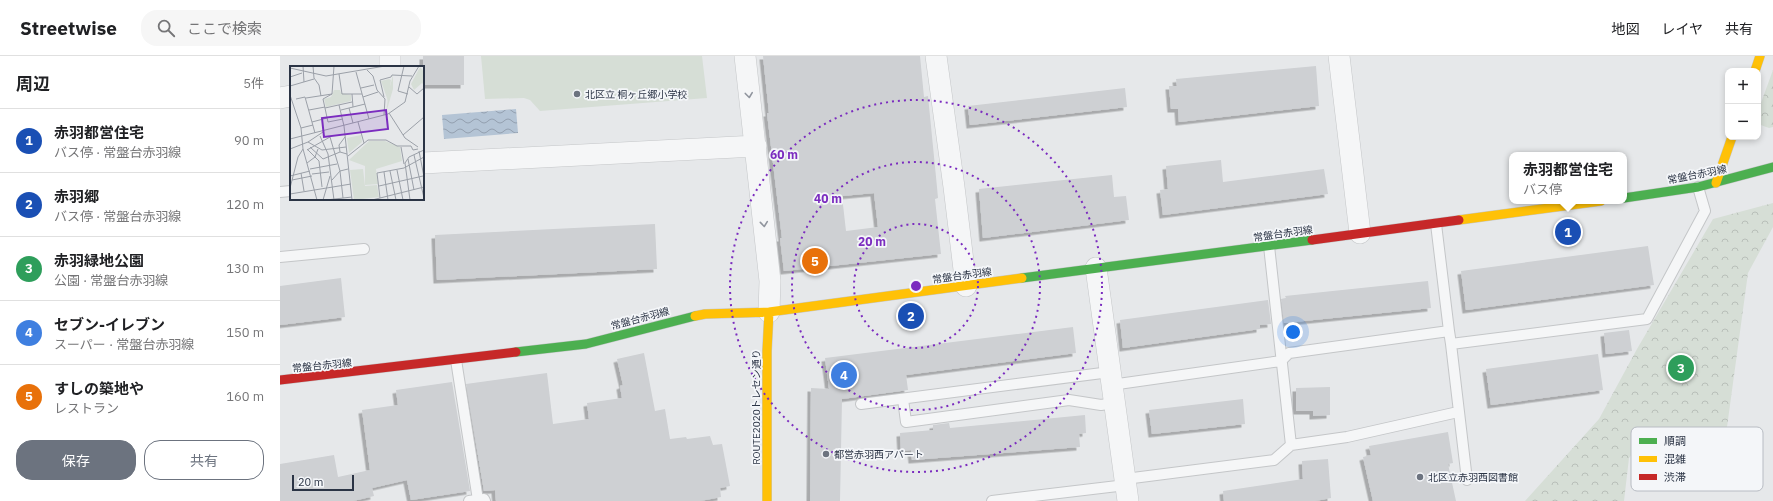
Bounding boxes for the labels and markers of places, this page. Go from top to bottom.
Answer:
place label: 北区立 桐ヶ丘郷小学校 [585,88,687,101]
marker: 北区立 桐ヶ丘郷小学校 [572,89,582,99]
pin: 1 [1555,217,1581,247]
pin: 5 [802,246,828,276]
centre of rings [909,279,923,293]
pin: 2 [898,301,924,331]
pin: 3 [1668,353,1694,383]
pin: 4 [831,360,857,390]
place label: 都営赤羽西アパート [834,448,924,461]
marker: 都営赤羽西アパート [821,449,831,459]
place label: 北区立赤羽西図書館 [1428,471,1518,484]
marker: 北区立赤羽西図書館 [1415,472,1425,482]

